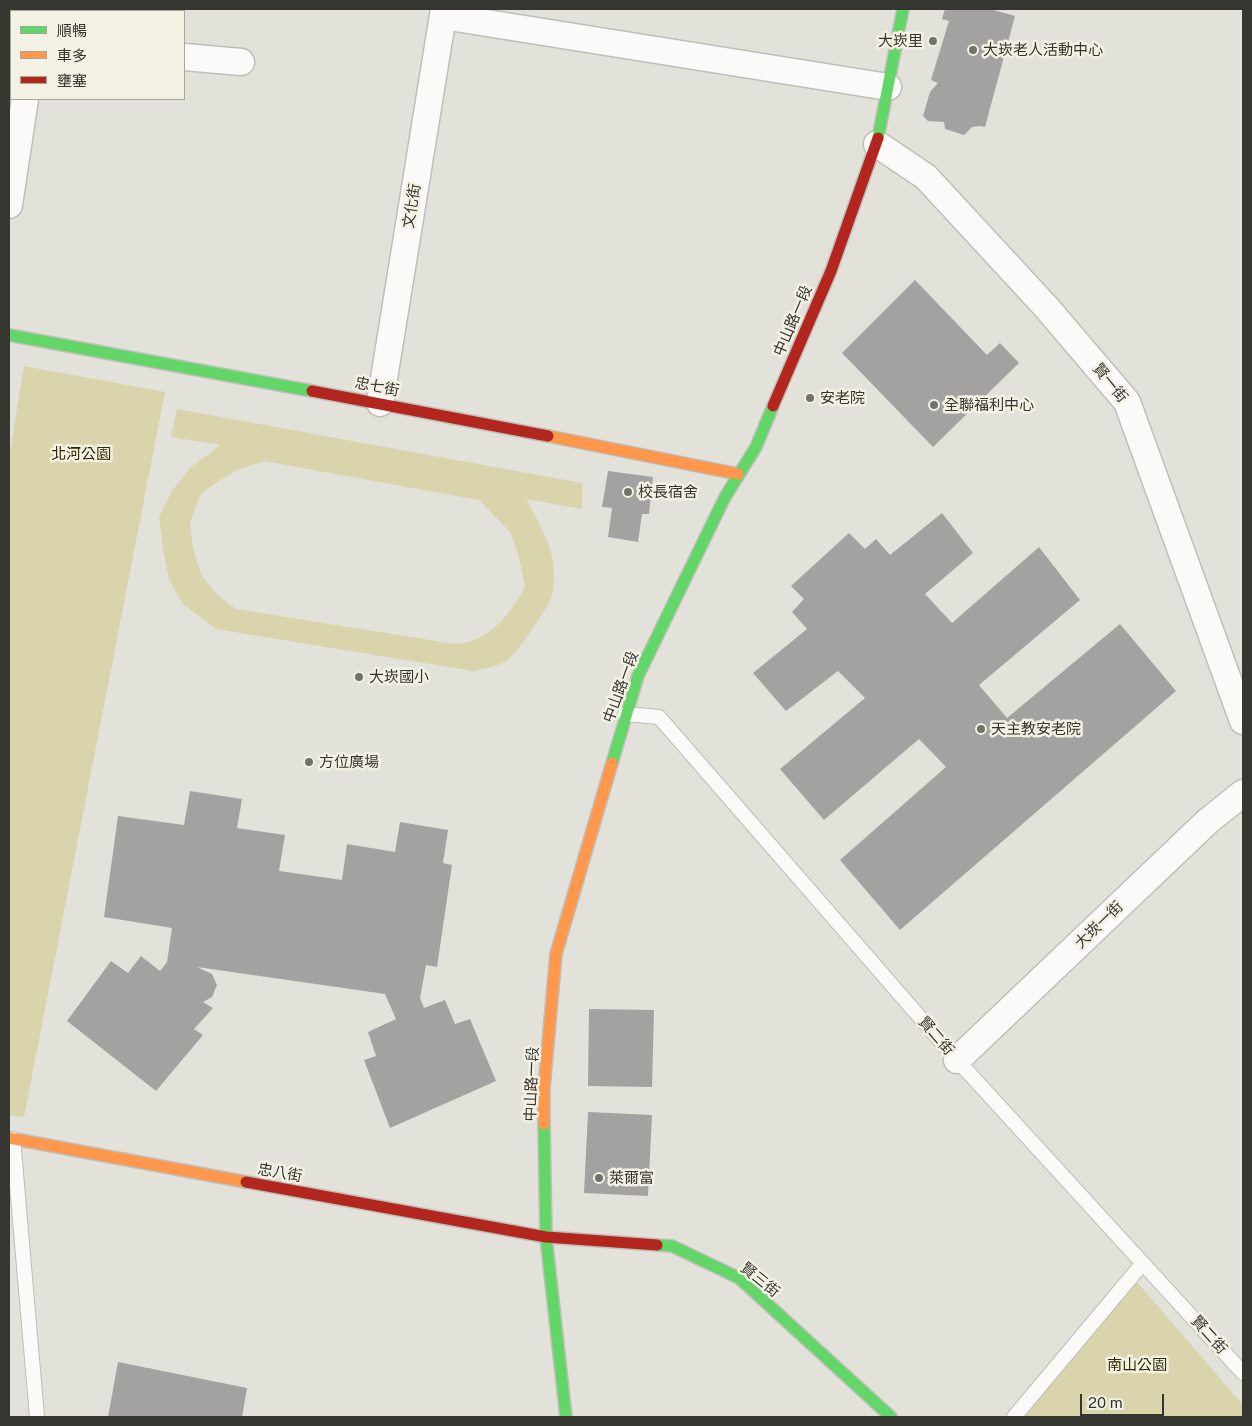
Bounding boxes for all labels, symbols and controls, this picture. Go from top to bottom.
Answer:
legend [10,10,185,100]
text: 順暢 [57,22,87,39]
place label: 大崁里 [878,32,923,50]
marker: 大崁里 [927,35,939,47]
place label: 大崁老人活動中心 [983,41,1103,59]
marker: 大崁老人活動中心 [967,44,979,56]
text: 車多 [57,47,87,64]
text: 壅塞 [57,72,87,89]
street label: 文化街 [400,182,424,230]
street label: 中山路一段 [770,283,816,359]
street label: 賢一街 [1089,360,1131,406]
street label: 忠七街 [353,374,401,400]
place label: 安老院 [820,389,865,407]
marker: 安老院 [804,392,816,404]
place label: 全聯福利中心 [944,396,1034,414]
marker: 全聯福利中心 [928,399,940,411]
park label: 北河公園 [51,445,111,463]
place label: 校長宿舍 [638,483,698,501]
marker: 校長宿舍 [622,486,634,498]
street label: 中山路一段 [600,649,642,725]
place label: 大崁國小 [369,668,429,686]
marker: 大崁國小 [353,671,365,683]
place label: 天主教安老院 [991,720,1081,738]
marker: 天主教安老院 [975,723,987,735]
place label: 方位廣場 [319,753,379,771]
marker: 方位廣場 [303,756,315,768]
street label: 大崁一街 [1071,898,1127,952]
street label: 賢二街 [914,1013,958,1059]
street label: 中山路一段 [522,1046,542,1122]
street label: 忠八街 [256,1160,304,1186]
place label: 萊爾富 [609,1169,654,1187]
marker: 萊爾富 [593,1172,605,1184]
street label: 賢三街 [737,1259,783,1301]
street label: 賢二街 [1187,1312,1231,1358]
park label: 南山公園 [1107,1356,1167,1374]
scale bar [1082,1384,1166,1416]
text: 20 m [1088,1394,1123,1411]

